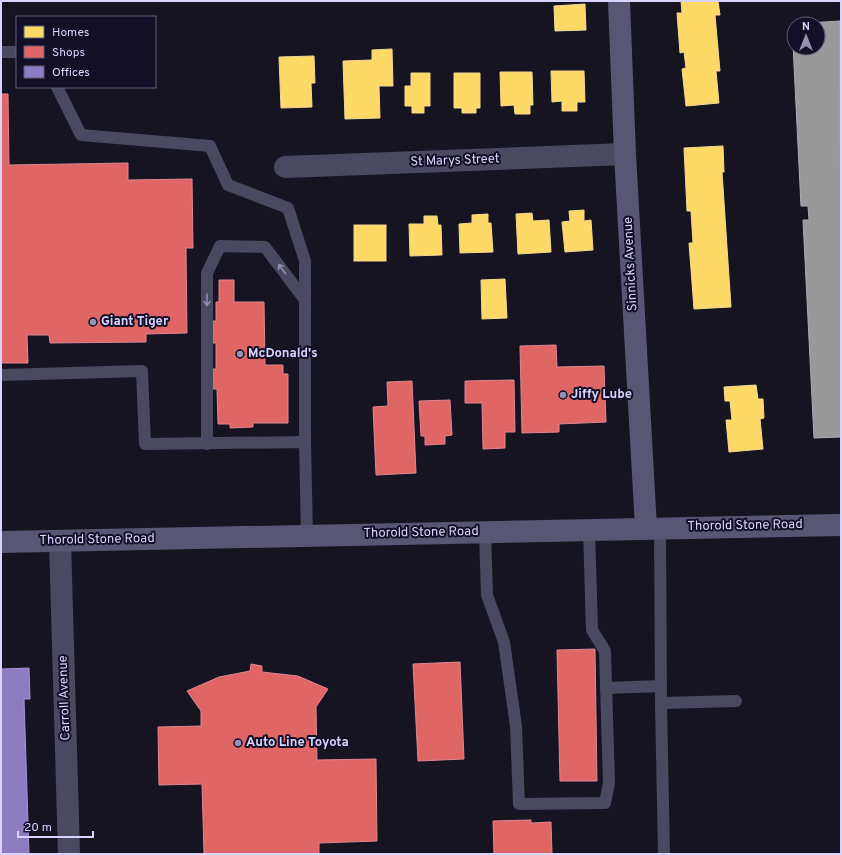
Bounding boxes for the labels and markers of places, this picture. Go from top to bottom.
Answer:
place label: Giant Tiger [101,314,169,330]
marker: Giant Tiger [88,317,98,327]
place label: McDonald's [248,346,318,362]
marker: McDonald's [235,349,245,359]
place label: Jiffy Lube [571,387,632,403]
marker: Jiffy Lube [558,390,568,400]
place label: Auto Line Toyota [246,735,349,751]
marker: Auto Line Toyota [233,738,243,748]

